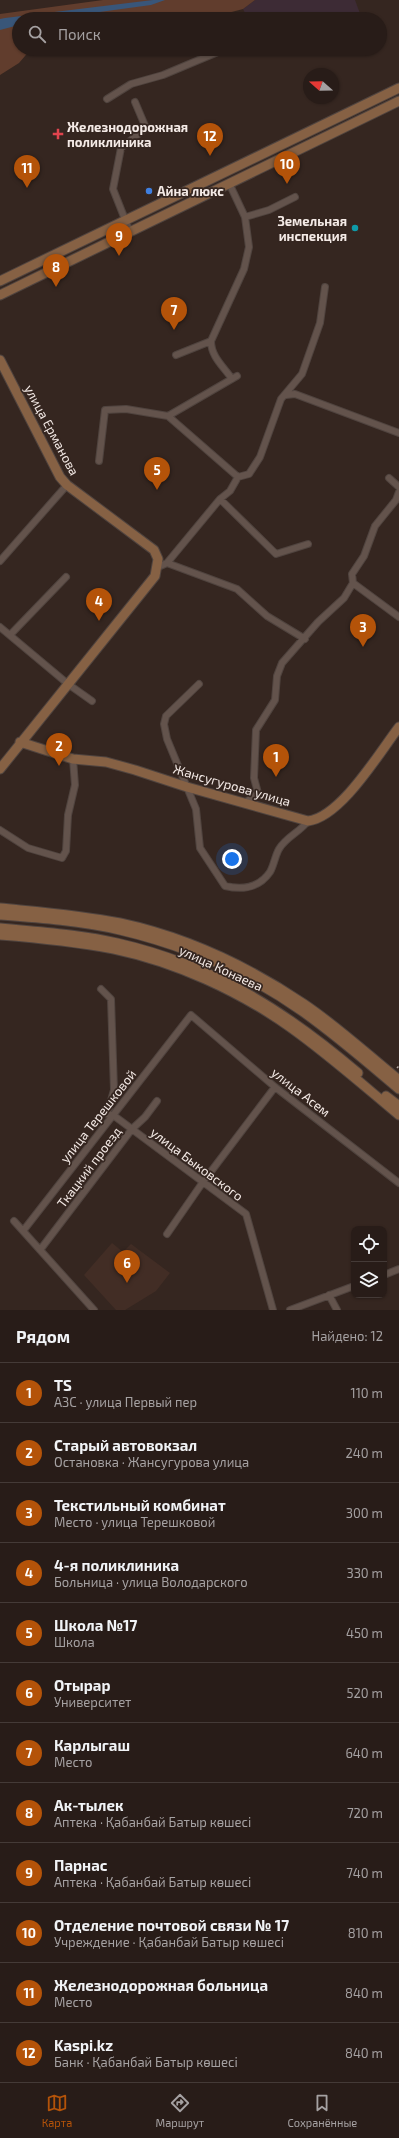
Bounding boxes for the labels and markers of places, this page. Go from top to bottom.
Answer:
place label: Железнодорожная поликлиника [67,119,188,150]
pin: 12 [197,123,223,156]
marker: Железнодорожная поликлиника [52,128,64,140]
pin: 10 [274,151,300,184]
pin: 11 [14,155,40,188]
place label: Айна люкс [157,183,224,199]
marker: Айна люкс [144,186,154,196]
place label: Земельная инспекция [277,213,347,244]
pin: 9 [106,223,132,256]
marker: Земельная инспекция [350,223,360,233]
pin: 8 [43,254,69,287]
pin: 7 [161,297,187,330]
pin: 5 [144,457,170,490]
pin: 4 [86,588,112,621]
pin: 3 [350,614,376,647]
pin: 2 [46,733,72,766]
pin: 1 [263,744,289,777]
pin: 6 [114,1250,140,1283]

